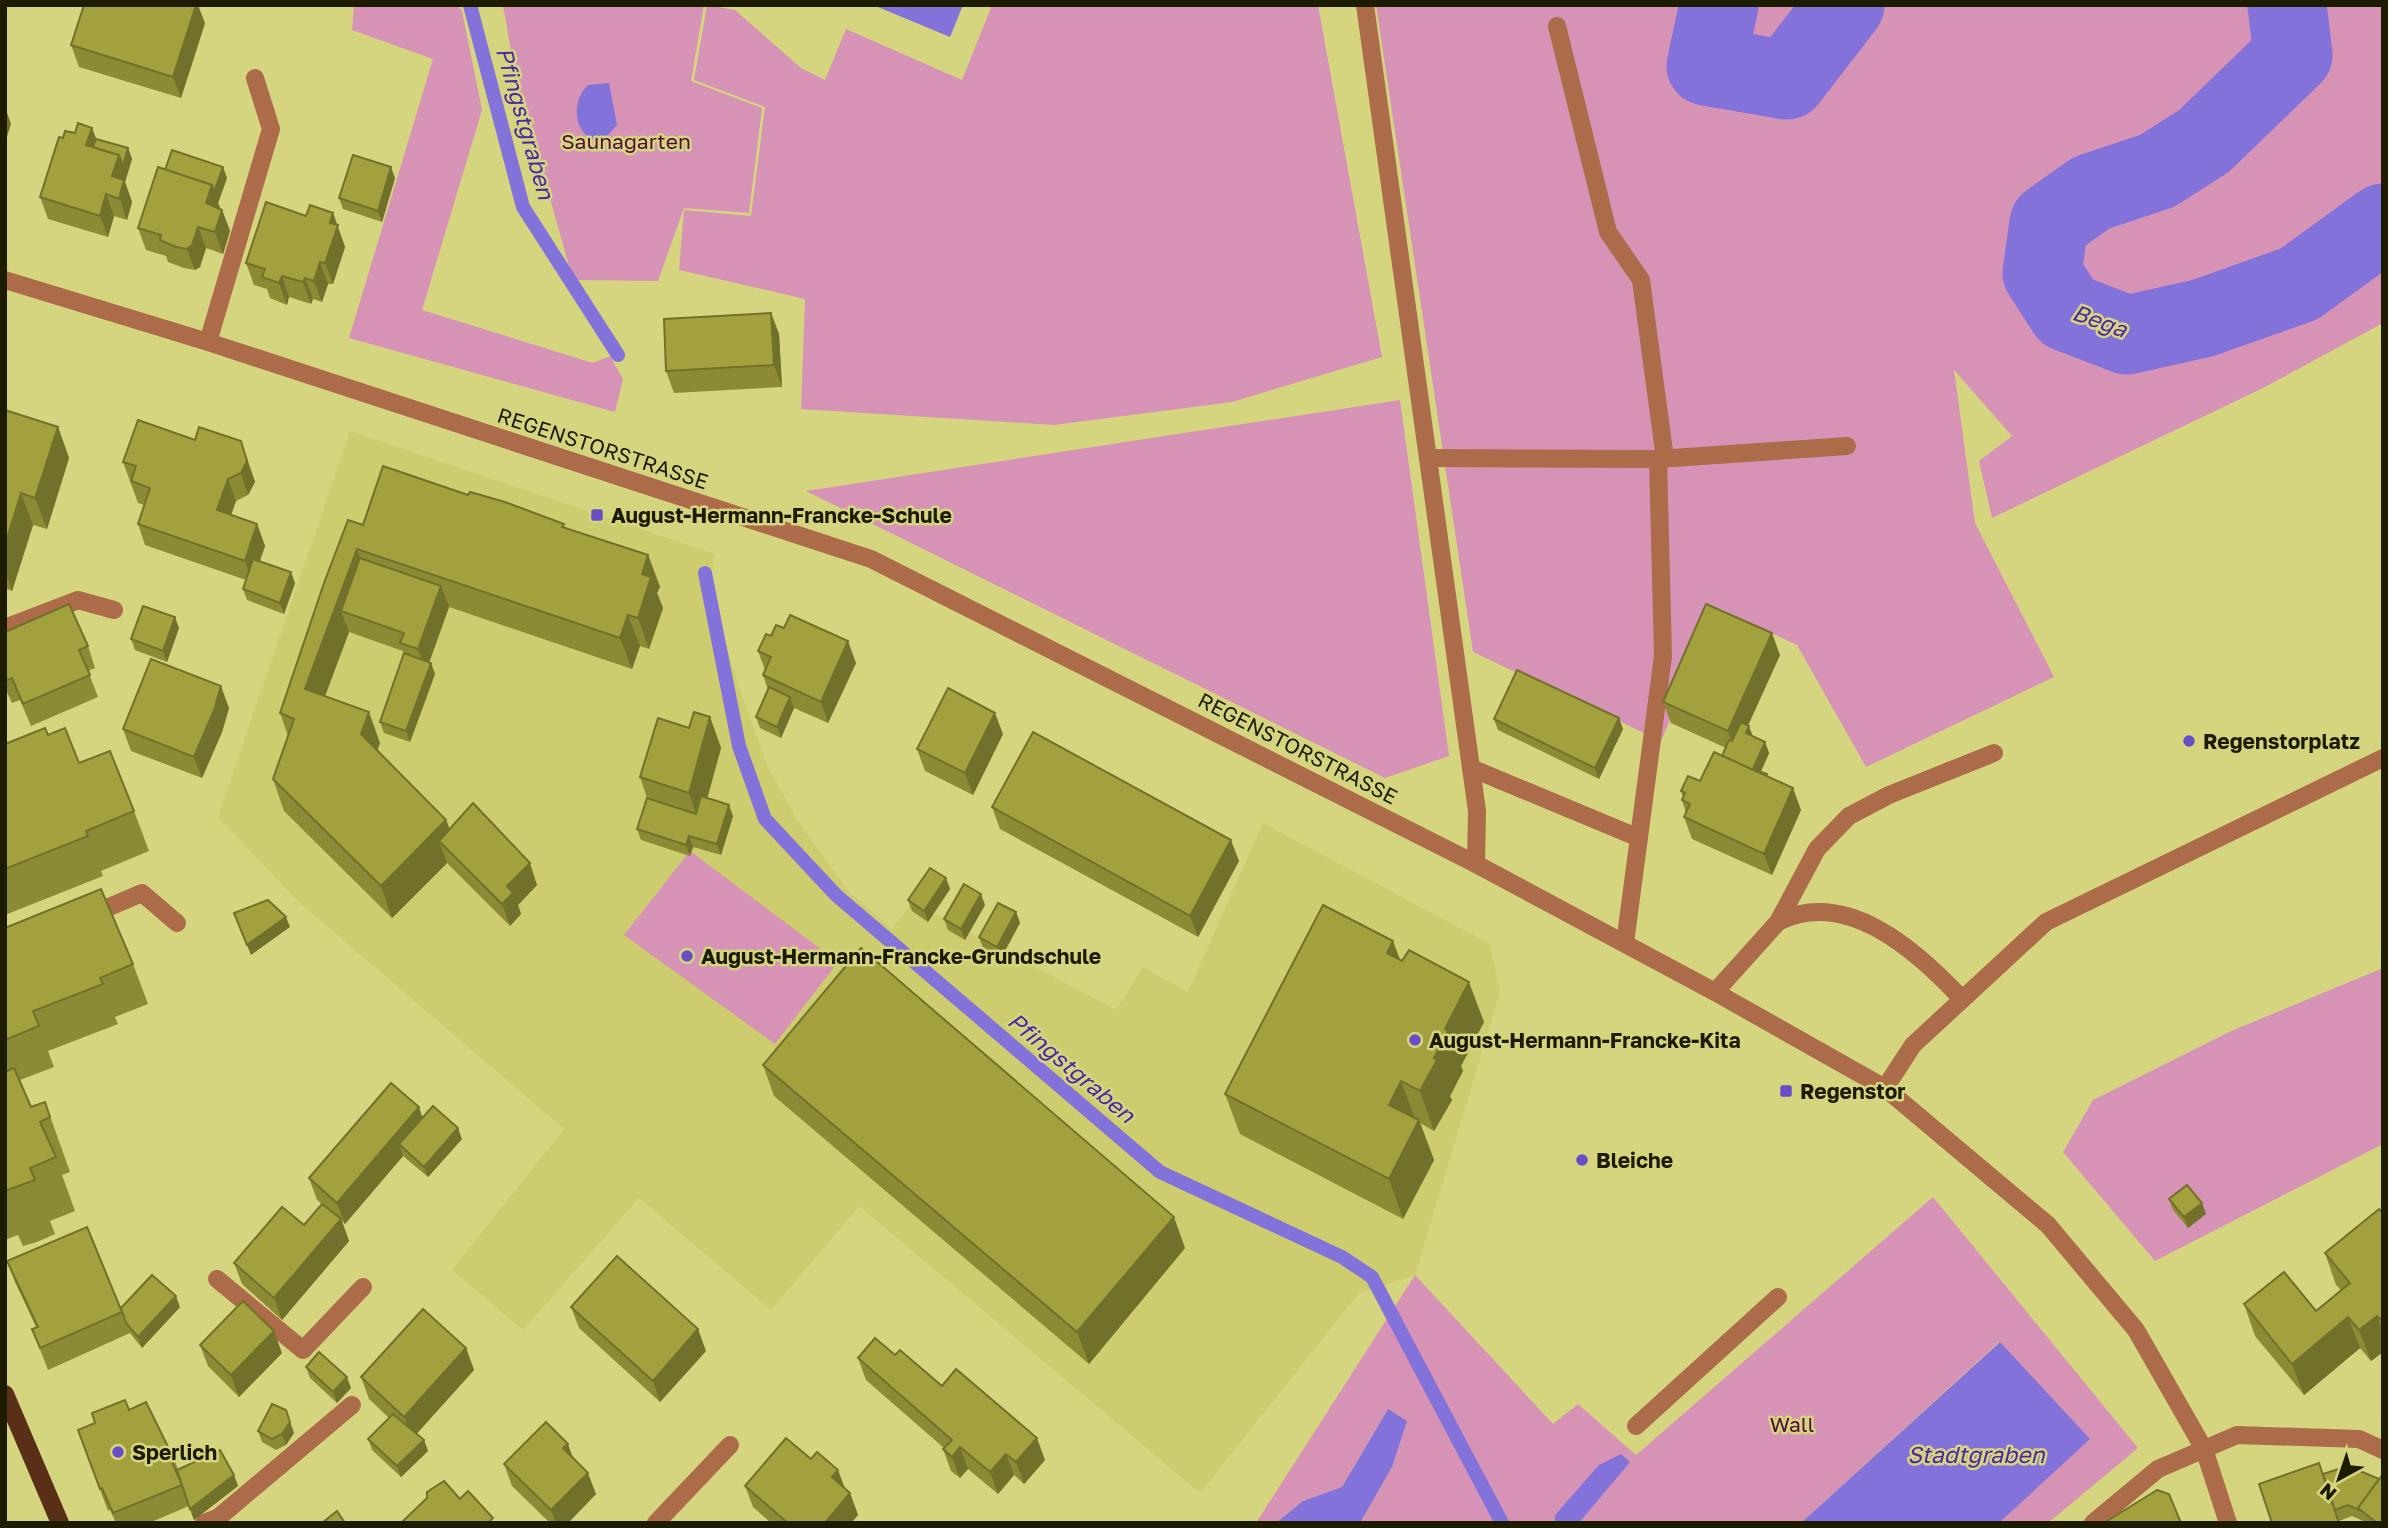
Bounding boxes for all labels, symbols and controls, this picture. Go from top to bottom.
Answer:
water label: Pfingstgraben [491,44,561,203]
park label: Saunagarten [561,128,691,154]
water label: Bega [2069,297,2132,343]
street label: REGENSTORSTRASSE [494,402,712,494]
place label: August-Hermann-Francke-Schule [611,502,952,528]
marker: August-Hermann-Francke-Schule [589,507,605,523]
street label: REGENSTORSTRASSE [1194,686,1402,810]
place label: Regenstorplatz [2203,728,2360,754]
marker: Regenstorplatz [2181,733,2197,749]
place label: August-Hermann-Francke-Grundschule [701,943,1101,969]
marker: August-Hermann-Francke-Grundschule [679,948,695,964]
water label: Pfingstgraben [1003,1006,1142,1129]
place label: August-Hermann-Francke-Kita [1429,1027,1741,1053]
marker: August-Hermann-Francke-Kita [1407,1032,1423,1048]
place label: Regenstor [1800,1078,1906,1104]
marker: Regenstor [1778,1083,1794,1099]
place label: Bleiche [1596,1147,1673,1173]
marker: Bleiche [1574,1152,1590,1168]
park label: Wall [1770,1411,1814,1437]
place label: Sperlich [132,1439,217,1465]
water label: Stadtgraben [1907,1440,2046,1468]
marker: Sperlich [110,1444,126,1460]
north arrow [2304,1444,2374,1514]
text: N [2315,1479,2341,1506]

